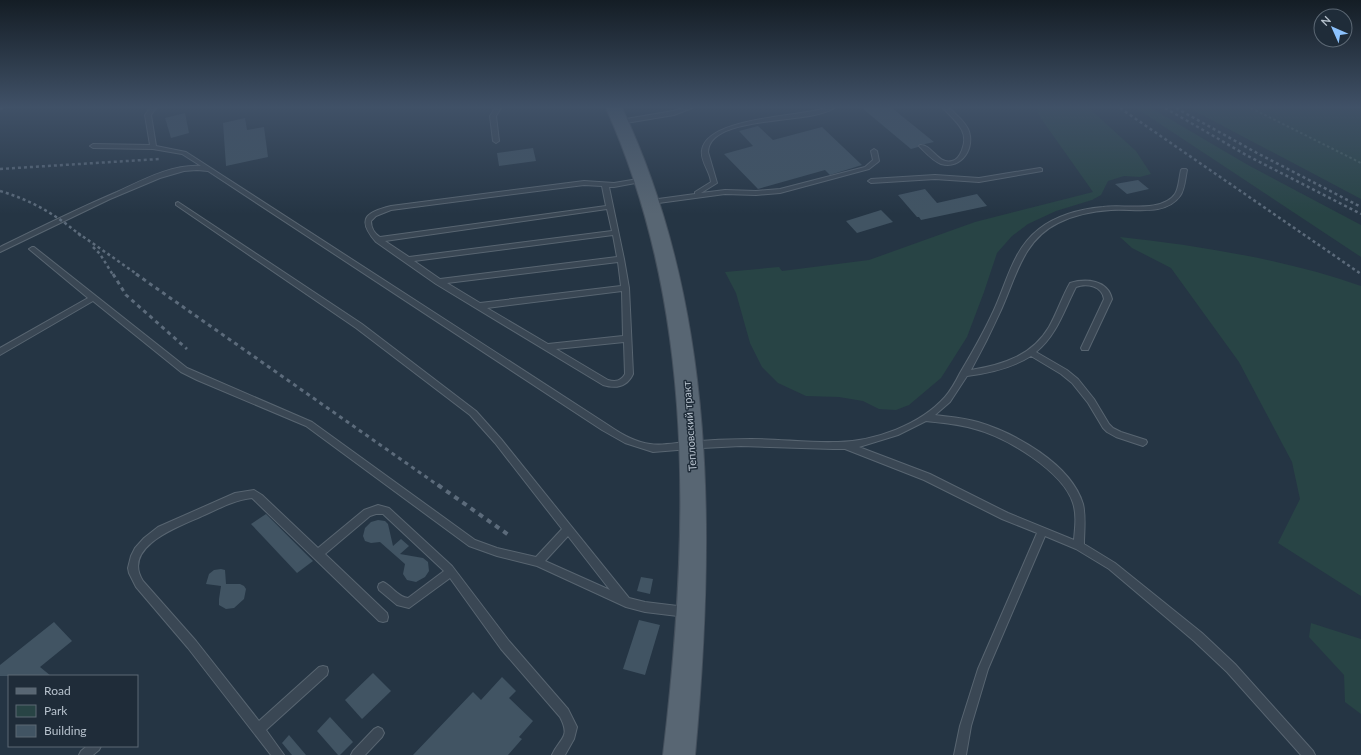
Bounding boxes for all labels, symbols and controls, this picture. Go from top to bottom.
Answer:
north arrow [1313,8,1353,48]
text: N [1318,13,1333,28]
street label: Тепловский тракт [679,380,699,471]
legend [8,675,138,747]
text: Road [44,683,71,698]
text: Park [44,703,68,718]
text: Building [44,723,87,738]

